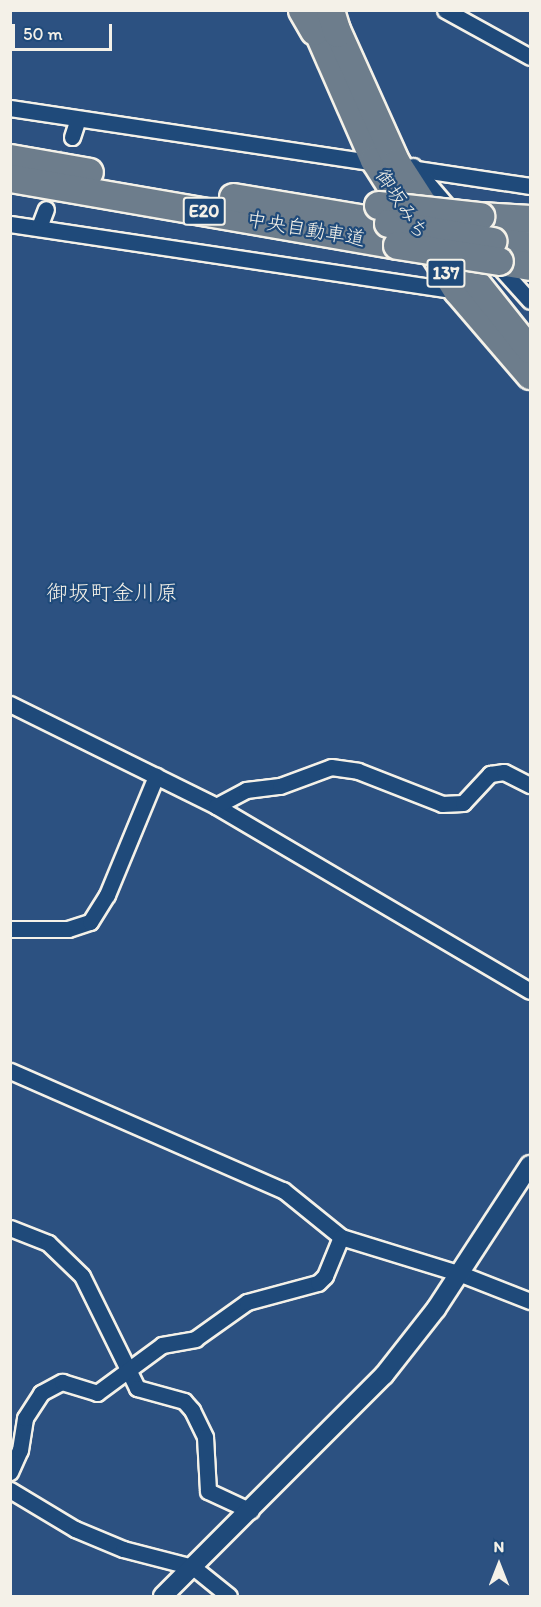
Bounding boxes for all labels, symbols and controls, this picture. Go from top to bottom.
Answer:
scale bar [15,12,116,50]
text: 50 m [23,23,63,45]
street label: 御坂みち [370,164,434,244]
road number: E20 [182,196,226,226]
street label: 中央自動車道 [245,207,367,251]
road number: 137 [425,258,467,288]
district label: 御坂町金川原 [46,580,178,606]
north arrow [469,1535,529,1595]
text: N [494,1537,504,1556]

